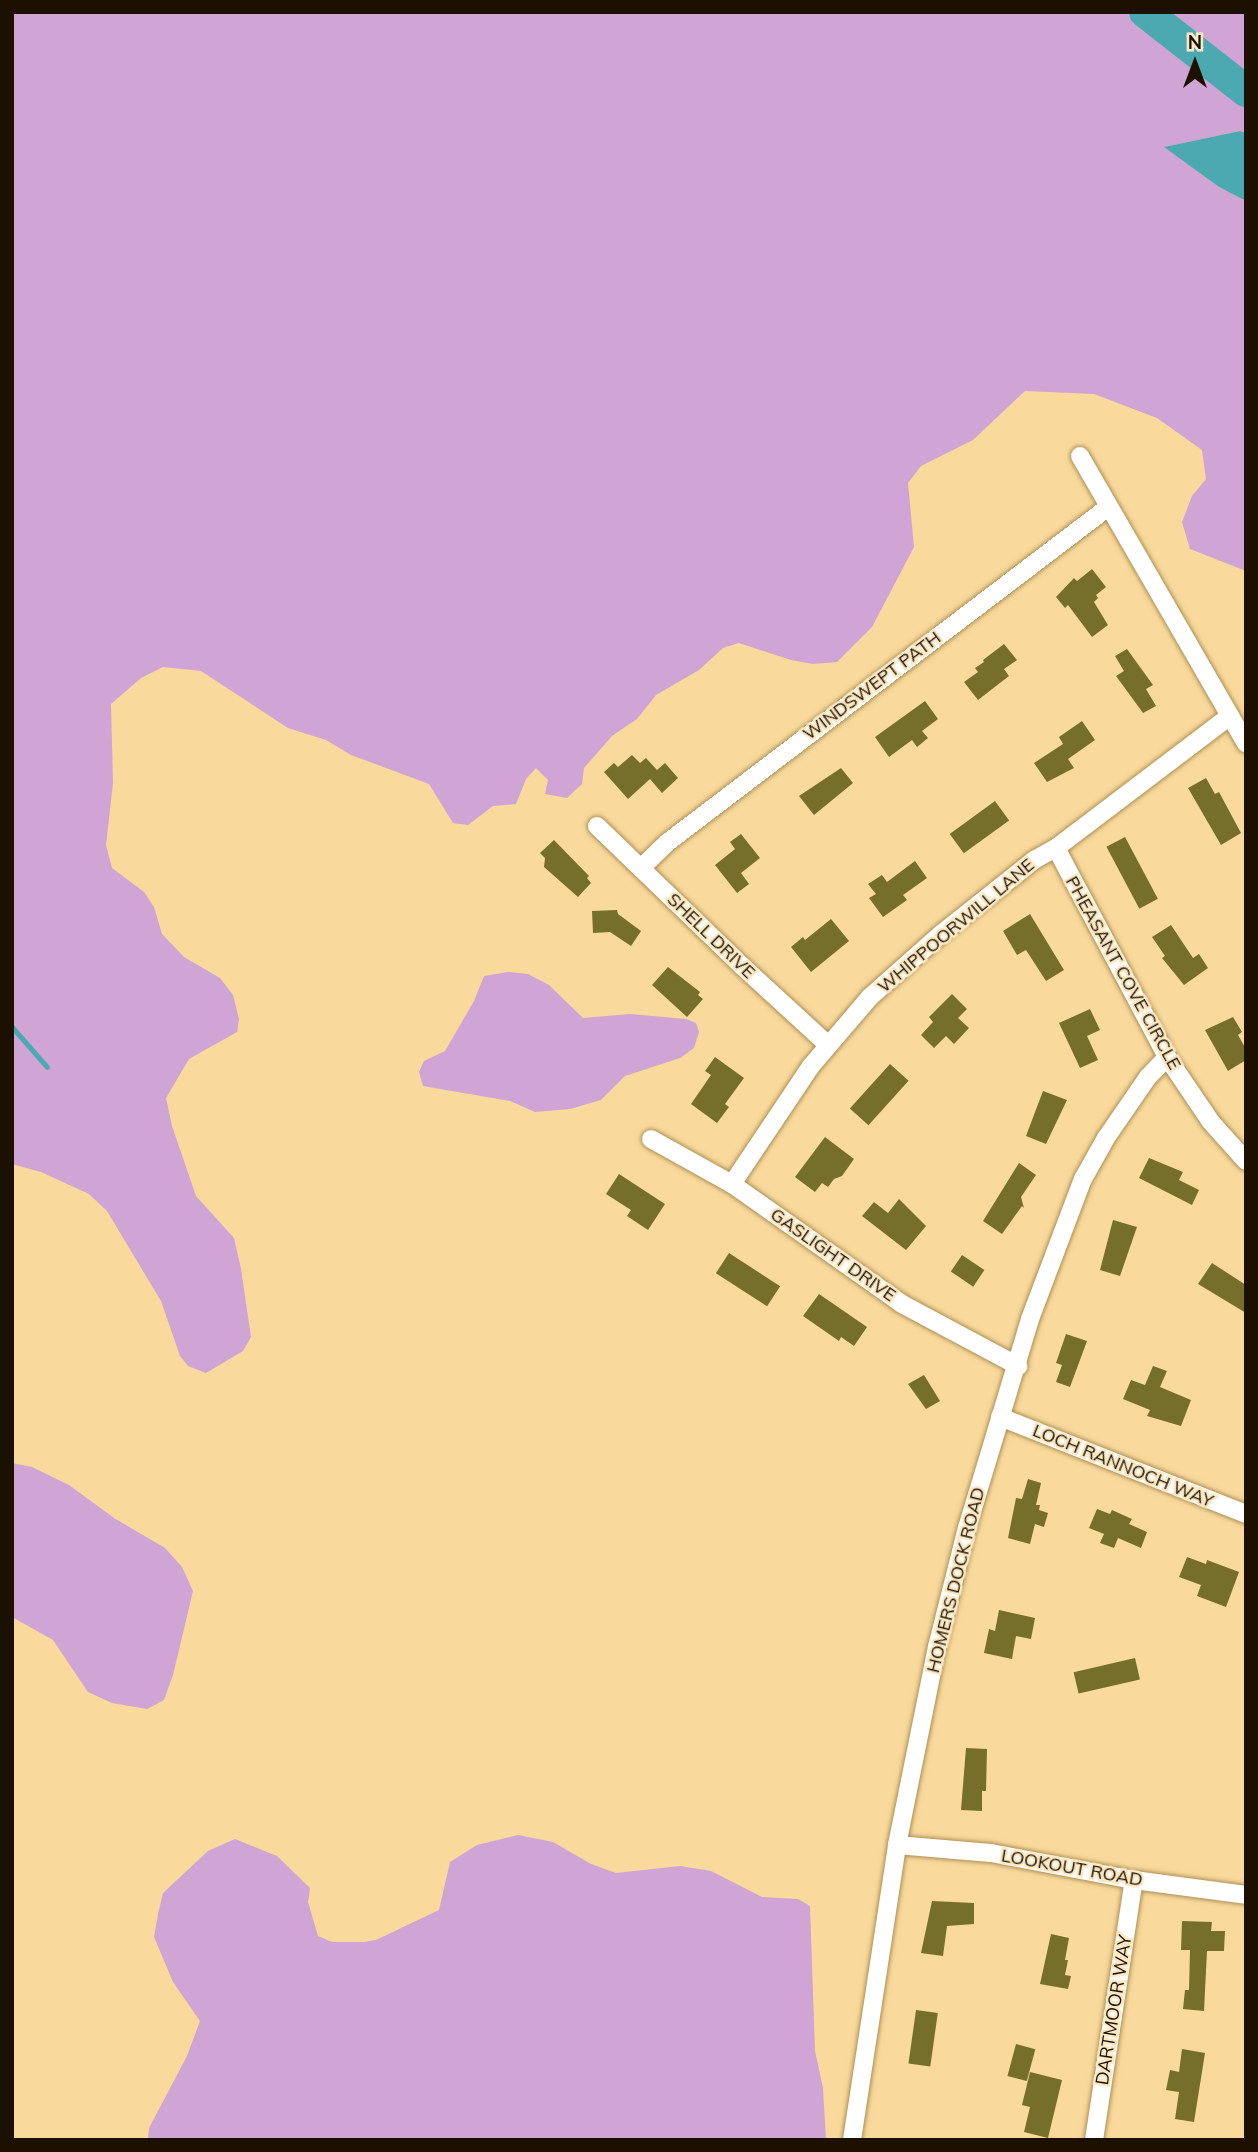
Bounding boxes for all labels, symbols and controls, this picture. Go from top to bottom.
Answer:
north arrow [1160,28,1230,98]
text: N [1188,30,1202,54]
street label: WINDSWEPT PATH [799,627,945,745]
street label: WHIPPOORWILL LANE [873,854,1039,998]
street label: PHEASANT COVE CIRCLE [1061,873,1185,1073]
street label: SHELL DRIVE [663,889,759,983]
street label: GASLIGHT DRIVE [766,1204,900,1306]
street label: LOCH RANNOCH WAY [1030,1420,1216,1512]
street label: HOMERS DOCK ROAD [922,1485,990,1675]
street label: LOOKOUT ROAD [1000,1845,1144,1891]
street label: DARTMOOR WAY [1091,1933,1137,2087]

